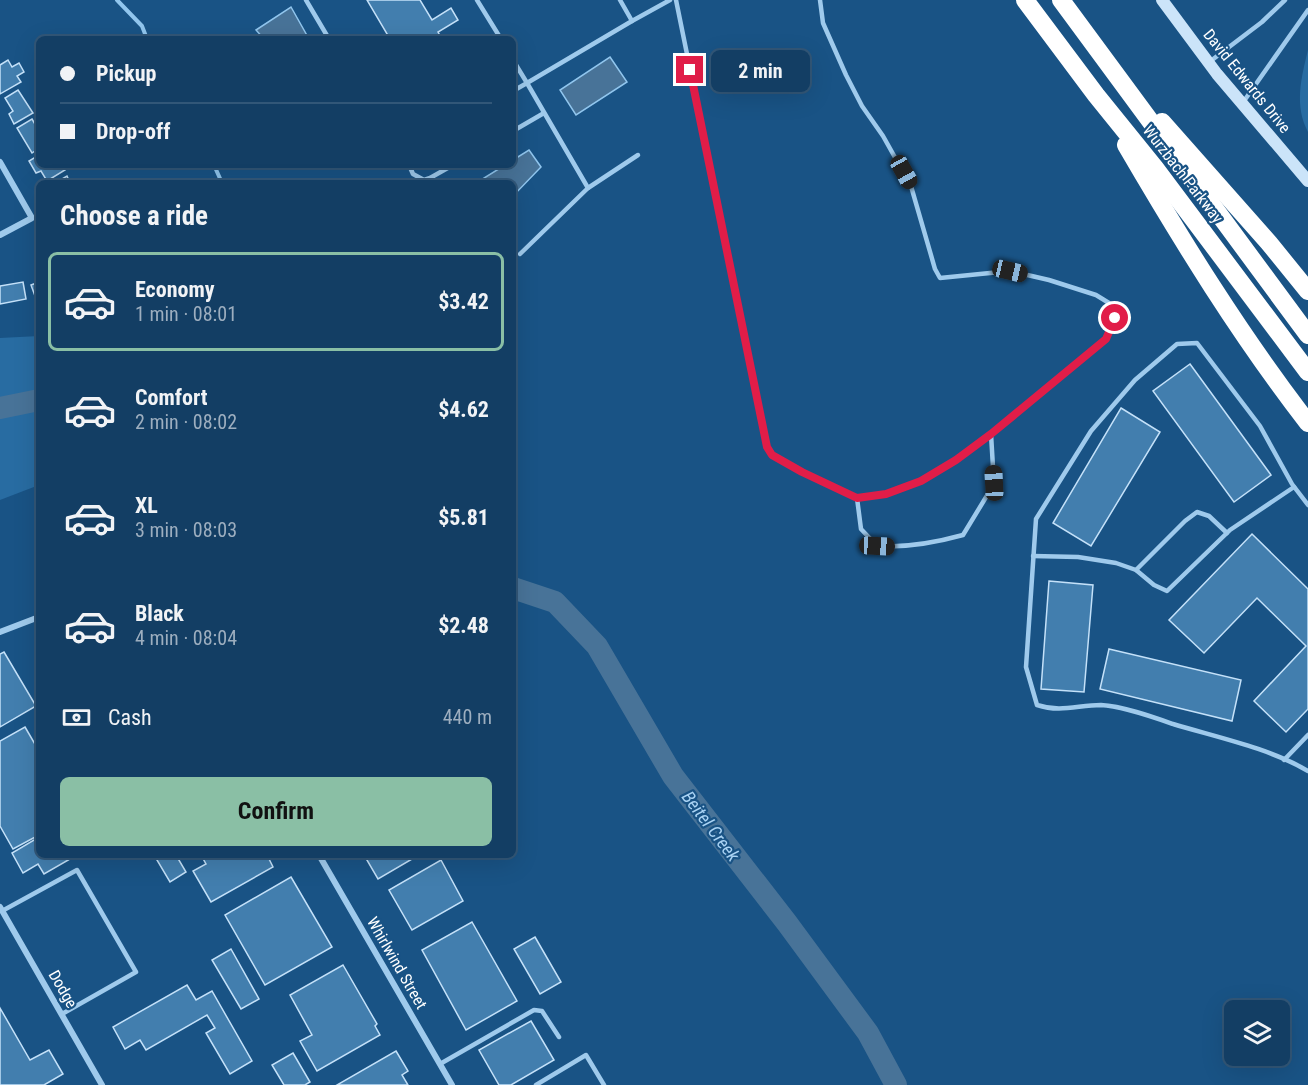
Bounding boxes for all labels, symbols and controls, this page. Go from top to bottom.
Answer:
street label: David Edwards Drive [1199,25,1295,137]
callout: 2 min [711,49,810,91]
route end [676,56,703,83]
text: 2 min [738,59,783,83]
text: Pickup [96,61,156,86]
text: Drop-off [96,119,170,144]
street label: Wurzbach Parkway [1139,121,1227,227]
car [887,152,921,192]
text: Choose a ride [60,200,208,232]
car [990,258,1030,284]
icon: car [63,275,117,329]
text: Economy [135,277,215,302]
text: $3.42 [438,289,489,314]
text: 1 min · 08:01 [135,302,237,326]
route start [1101,304,1128,331]
icon: car [63,383,117,437]
text: Comfort [135,385,208,410]
text: $4.62 [438,397,489,422]
text: 2 min · 08:02 [135,410,237,434]
car [984,465,1004,501]
icon: car [63,491,117,545]
text: XL [135,493,158,518]
text: $5.81 [438,505,489,530]
text: 3 min · 08:03 [135,518,237,542]
car [859,536,895,556]
icon: car [63,599,117,653]
text: Black [135,601,184,626]
text: $2.48 [438,613,489,638]
text: 4 min · 08:04 [135,626,237,650]
icon: cash [60,701,93,734]
text: Cash [108,705,152,730]
text: 440 m [443,705,492,729]
button: Confirm [60,777,492,846]
water label: Beitel Creek [678,787,745,866]
street label: Whirlwind Street [363,914,431,1013]
street label: Dodge [45,967,81,1011]
map controls [1224,1000,1290,1066]
button: layers [1224,1000,1290,1066]

